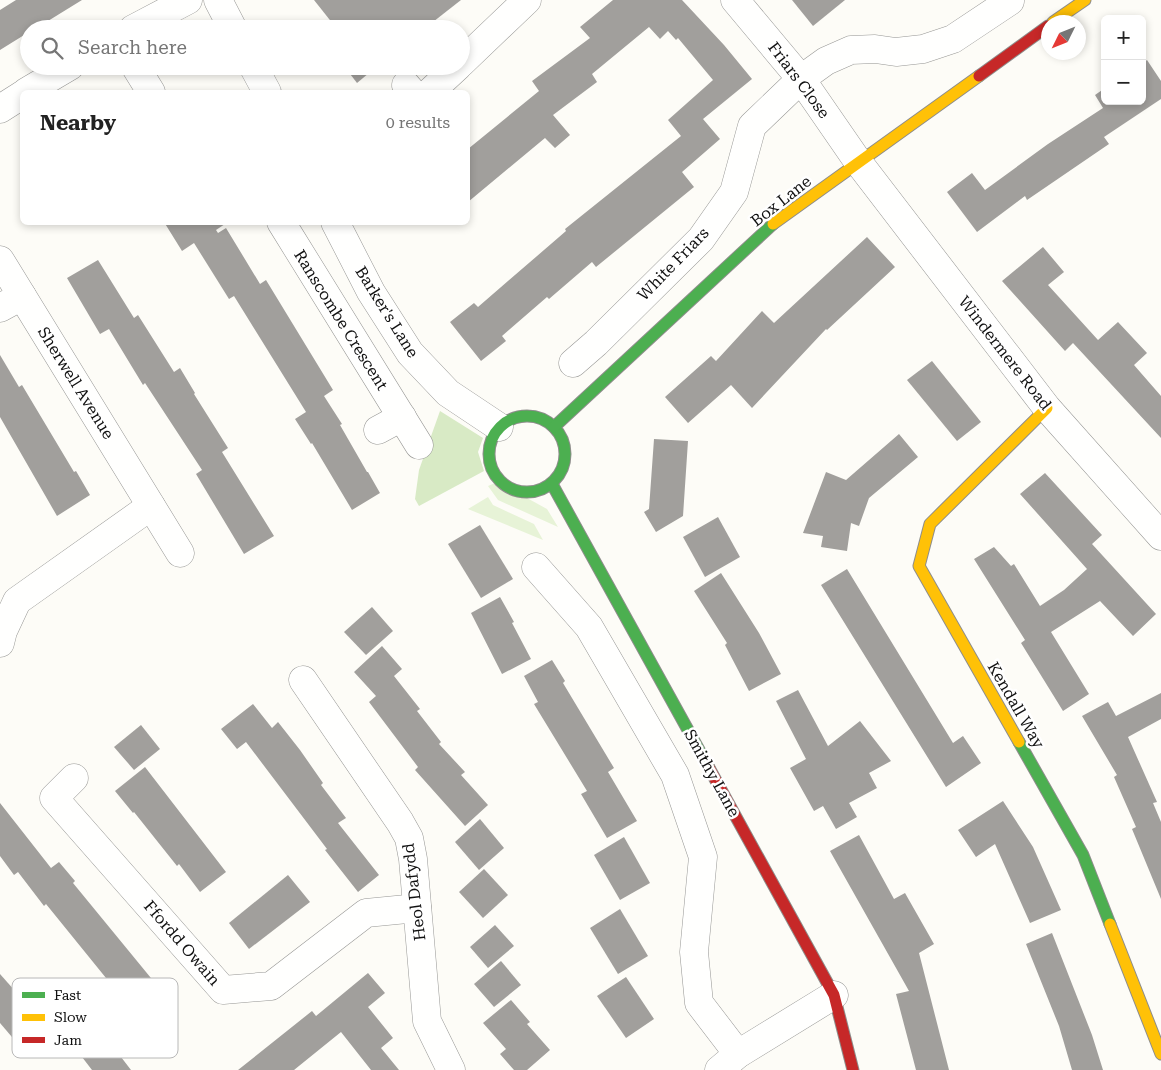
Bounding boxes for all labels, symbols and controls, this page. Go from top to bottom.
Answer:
north arrow [1041,15,1086,60]
map controls [1101,15,1146,105]
button: + [1101,15,1146,60]
search box [20,20,470,75]
icon: search [38,34,66,62]
text: Search here [78,36,187,59]
street label: Friars Close [764,38,834,122]
button: − [1101,60,1146,105]
text: Nearby [40,111,116,135]
text: 0 results [386,113,450,132]
street label: Box Lane [747,171,815,230]
street label: White Friars [633,223,713,305]
street label: Ranscombe Crescent [290,246,392,394]
street label: Barker's Lane [351,263,423,361]
street label: Windermere Road [955,292,1055,414]
street label: Sherwell Avenue [34,323,118,443]
street label: Kendall Way [984,658,1049,752]
street label: Smithy Lane [680,726,744,820]
street label: Heol Dafydd [399,842,429,942]
street label: Ffordd Owain [140,897,224,989]
legend [12,978,178,1058]
text: Fast [54,987,81,1003]
text: Slow [54,1009,87,1025]
text: Jam [54,1032,82,1048]

